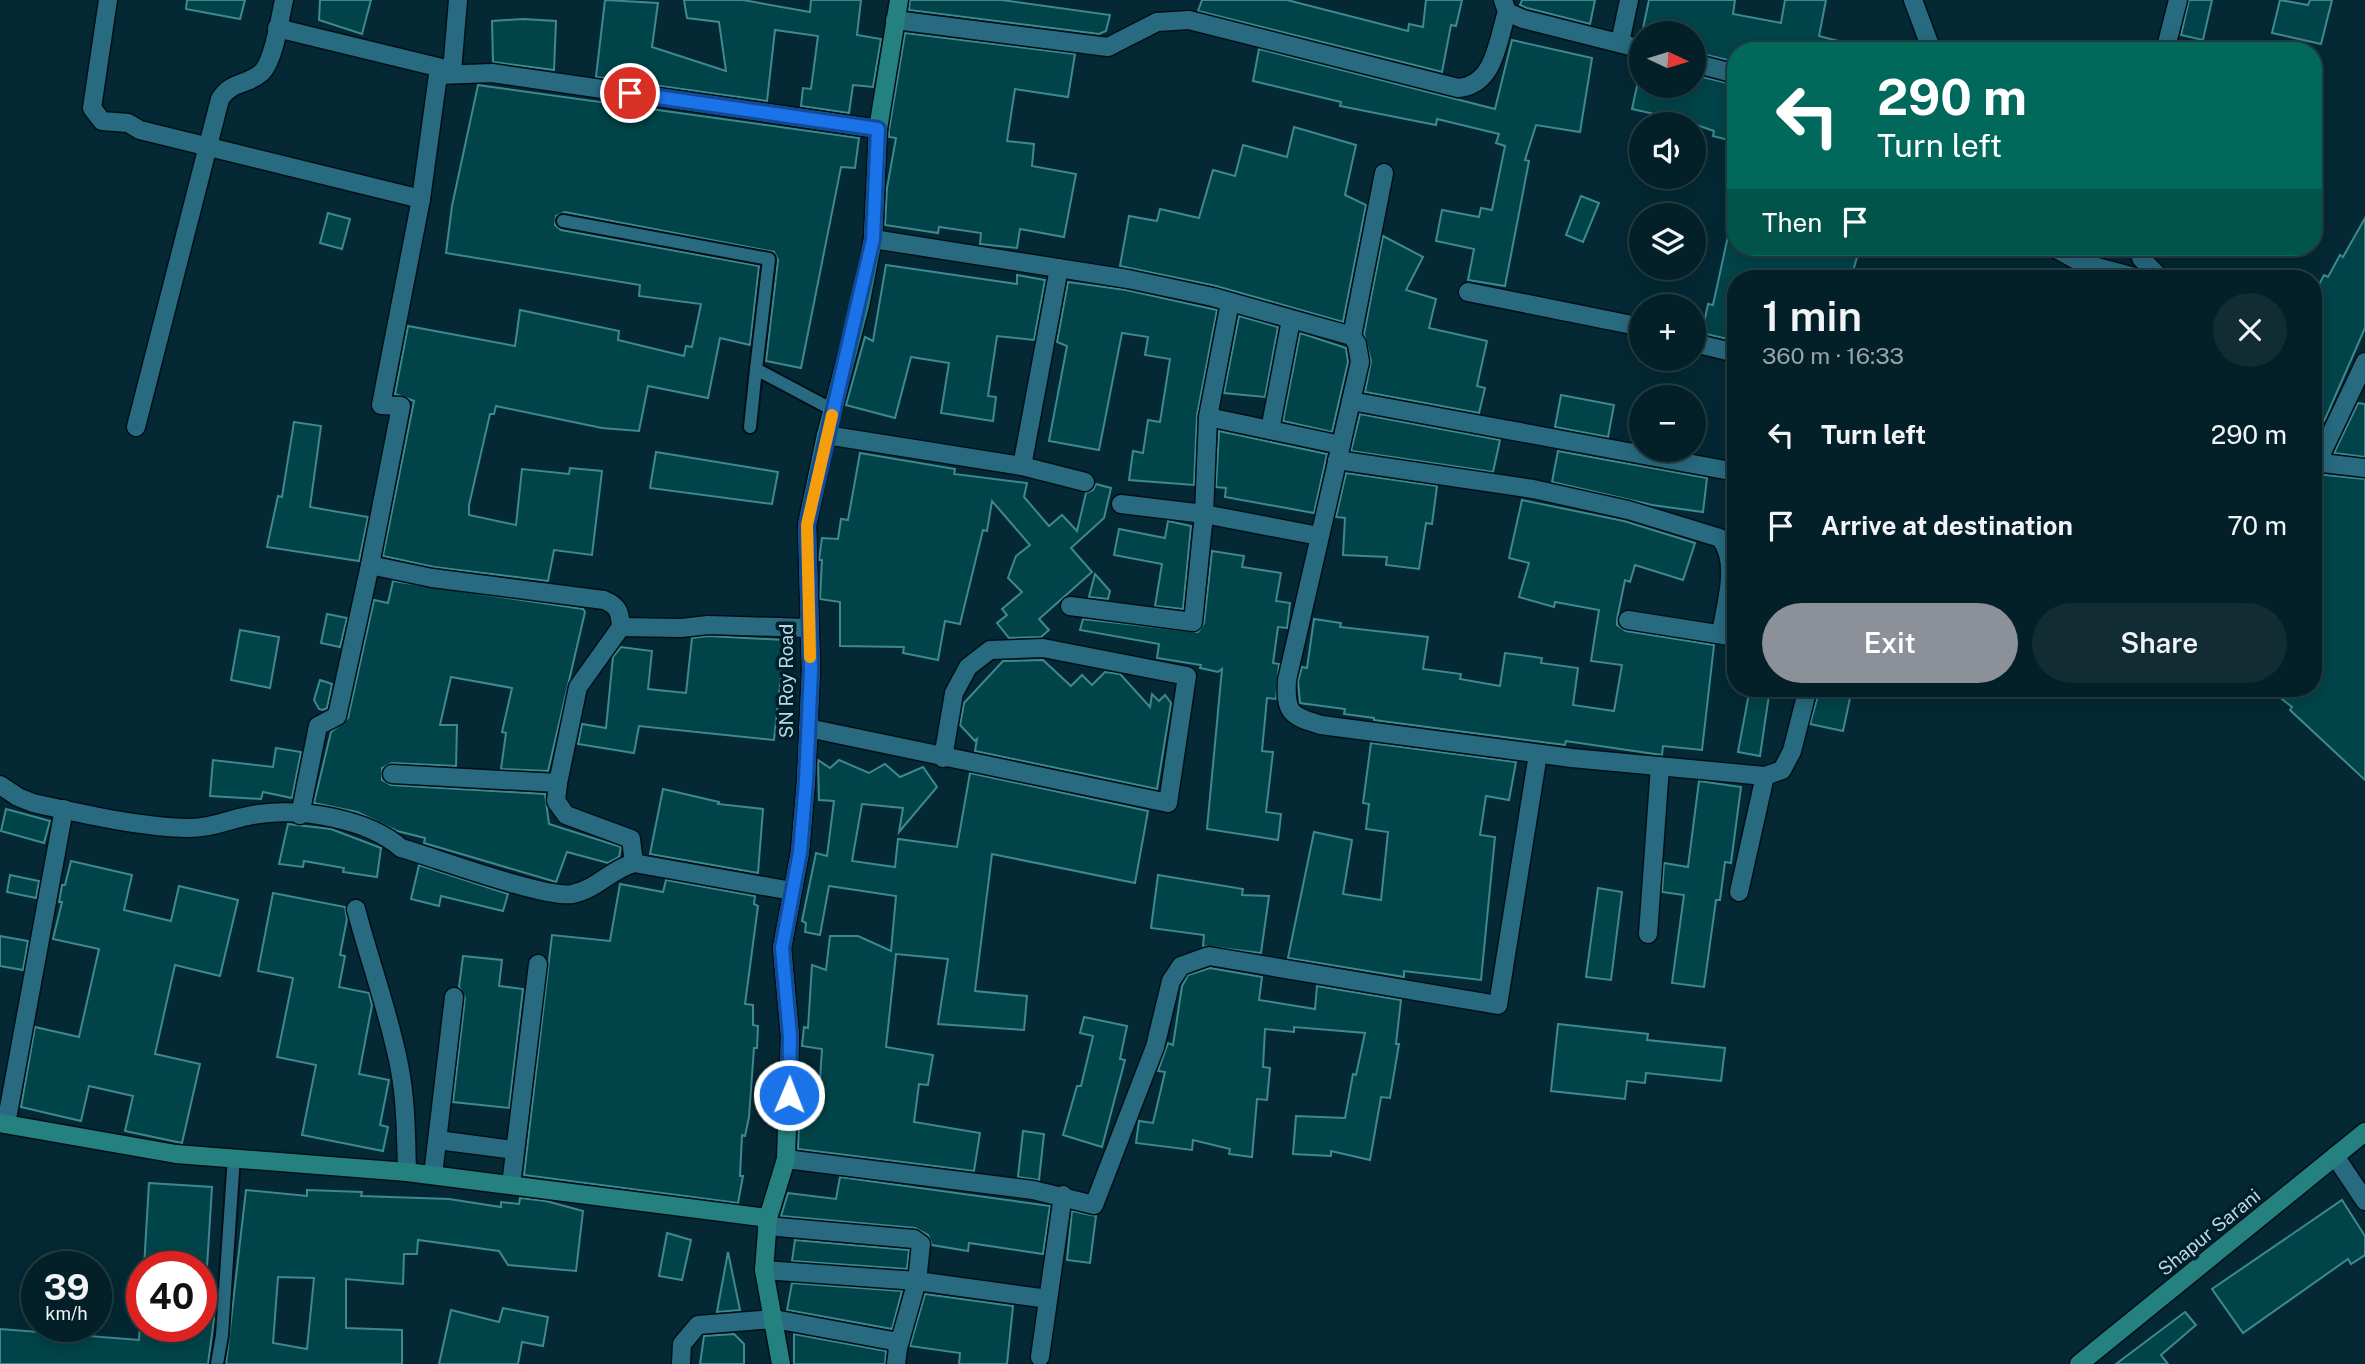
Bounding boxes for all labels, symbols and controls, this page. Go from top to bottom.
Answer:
north arrow [1629,21,1706,98]
map controls [1629,21,1706,462]
pin [600,63,660,123]
text: 290 m [1877,68,2027,126]
icon: left [1762,70,1853,161]
icon: arrive [611,74,649,112]
button: sound [1629,112,1706,189]
text: Turn left [1877,127,2002,164]
button: layers [1629,203,1706,280]
icon: arrive [1836,203,1874,241]
text: Then [1762,207,1822,238]
text: 1 min [1762,291,1862,340]
button: close [2213,293,2287,367]
button: + [1629,294,1706,371]
text: 360 m · 16:33 [1762,342,1904,369]
button: − [1629,385,1706,462]
icon: left [1762,416,1800,454]
text: Turn left [1821,419,1926,450]
text: 290 m [2211,419,2287,450]
icon: arrive [1762,507,1800,545]
text: Arrive at destination [1821,510,2073,541]
text: 70 m [2227,510,2287,541]
button: Exit [1762,603,2018,683]
button: Share [2032,603,2287,683]
street label: SN Roy Road [775,624,797,738]
position arrow [752,1058,826,1132]
street label: Shapur Sarani [2153,1184,2265,1280]
speed limit sign: 40 [126,1251,217,1342]
text: 39 [43,1267,90,1308]
text: km/h [45,1303,88,1324]

